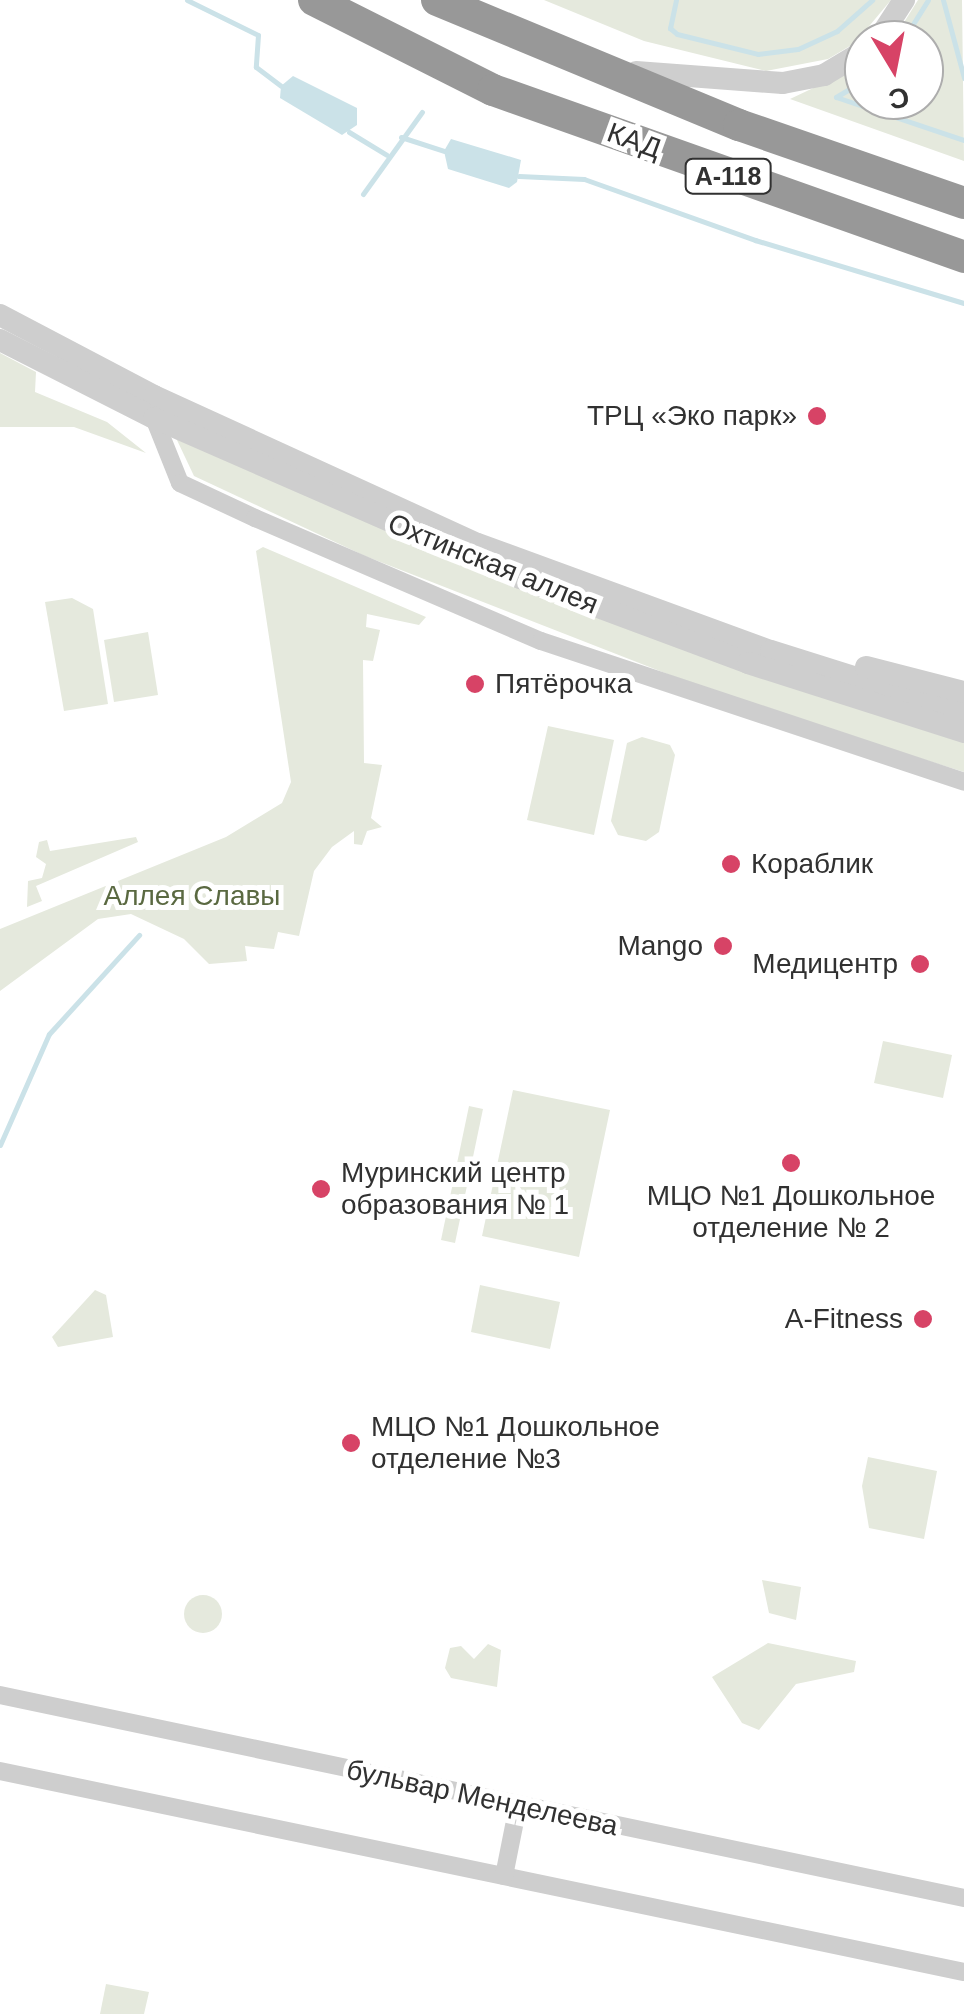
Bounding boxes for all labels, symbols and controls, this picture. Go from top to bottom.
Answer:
north arrow [844,20,944,120]
text: С [886,81,912,115]
street label: КАД [602,116,666,166]
road number: А-118 [683,156,773,196]
place label: ТРЦ «Эко парк» [587,399,797,433]
marker: ТРЦ «Эко парк» [806,405,828,427]
street label: Охтинская аллея [383,507,603,621]
place label: Пятёрочка [495,667,632,701]
marker: Пятёрочка [464,673,486,695]
place label: Кораблик [751,847,873,881]
marker: Кораблик [720,853,742,875]
park label: Аллея Славы [104,879,280,913]
place label: Mango [617,929,703,963]
marker: Mango [712,935,734,957]
place label: Медицентр [752,947,898,981]
marker: Медицентр [907,951,933,977]
marker: МЦО №1 Дошкольное отделение № 2 [780,1152,802,1174]
place label: Муринский центр образования № 1 [341,1156,569,1222]
marker: Муринский центр образования № 1 [310,1178,332,1200]
place label: МЦО №1 Дошкольное отделение № 2 [647,1179,935,1245]
place label: A-Fitness [785,1302,903,1336]
marker: A-Fitness [912,1308,934,1330]
place label: МЦО №1 Дошкольное отделение №3 [371,1410,660,1476]
marker: МЦО №1 Дошкольное отделение №3 [340,1432,362,1454]
street label: бульвар Менделеева [343,1753,621,1843]

